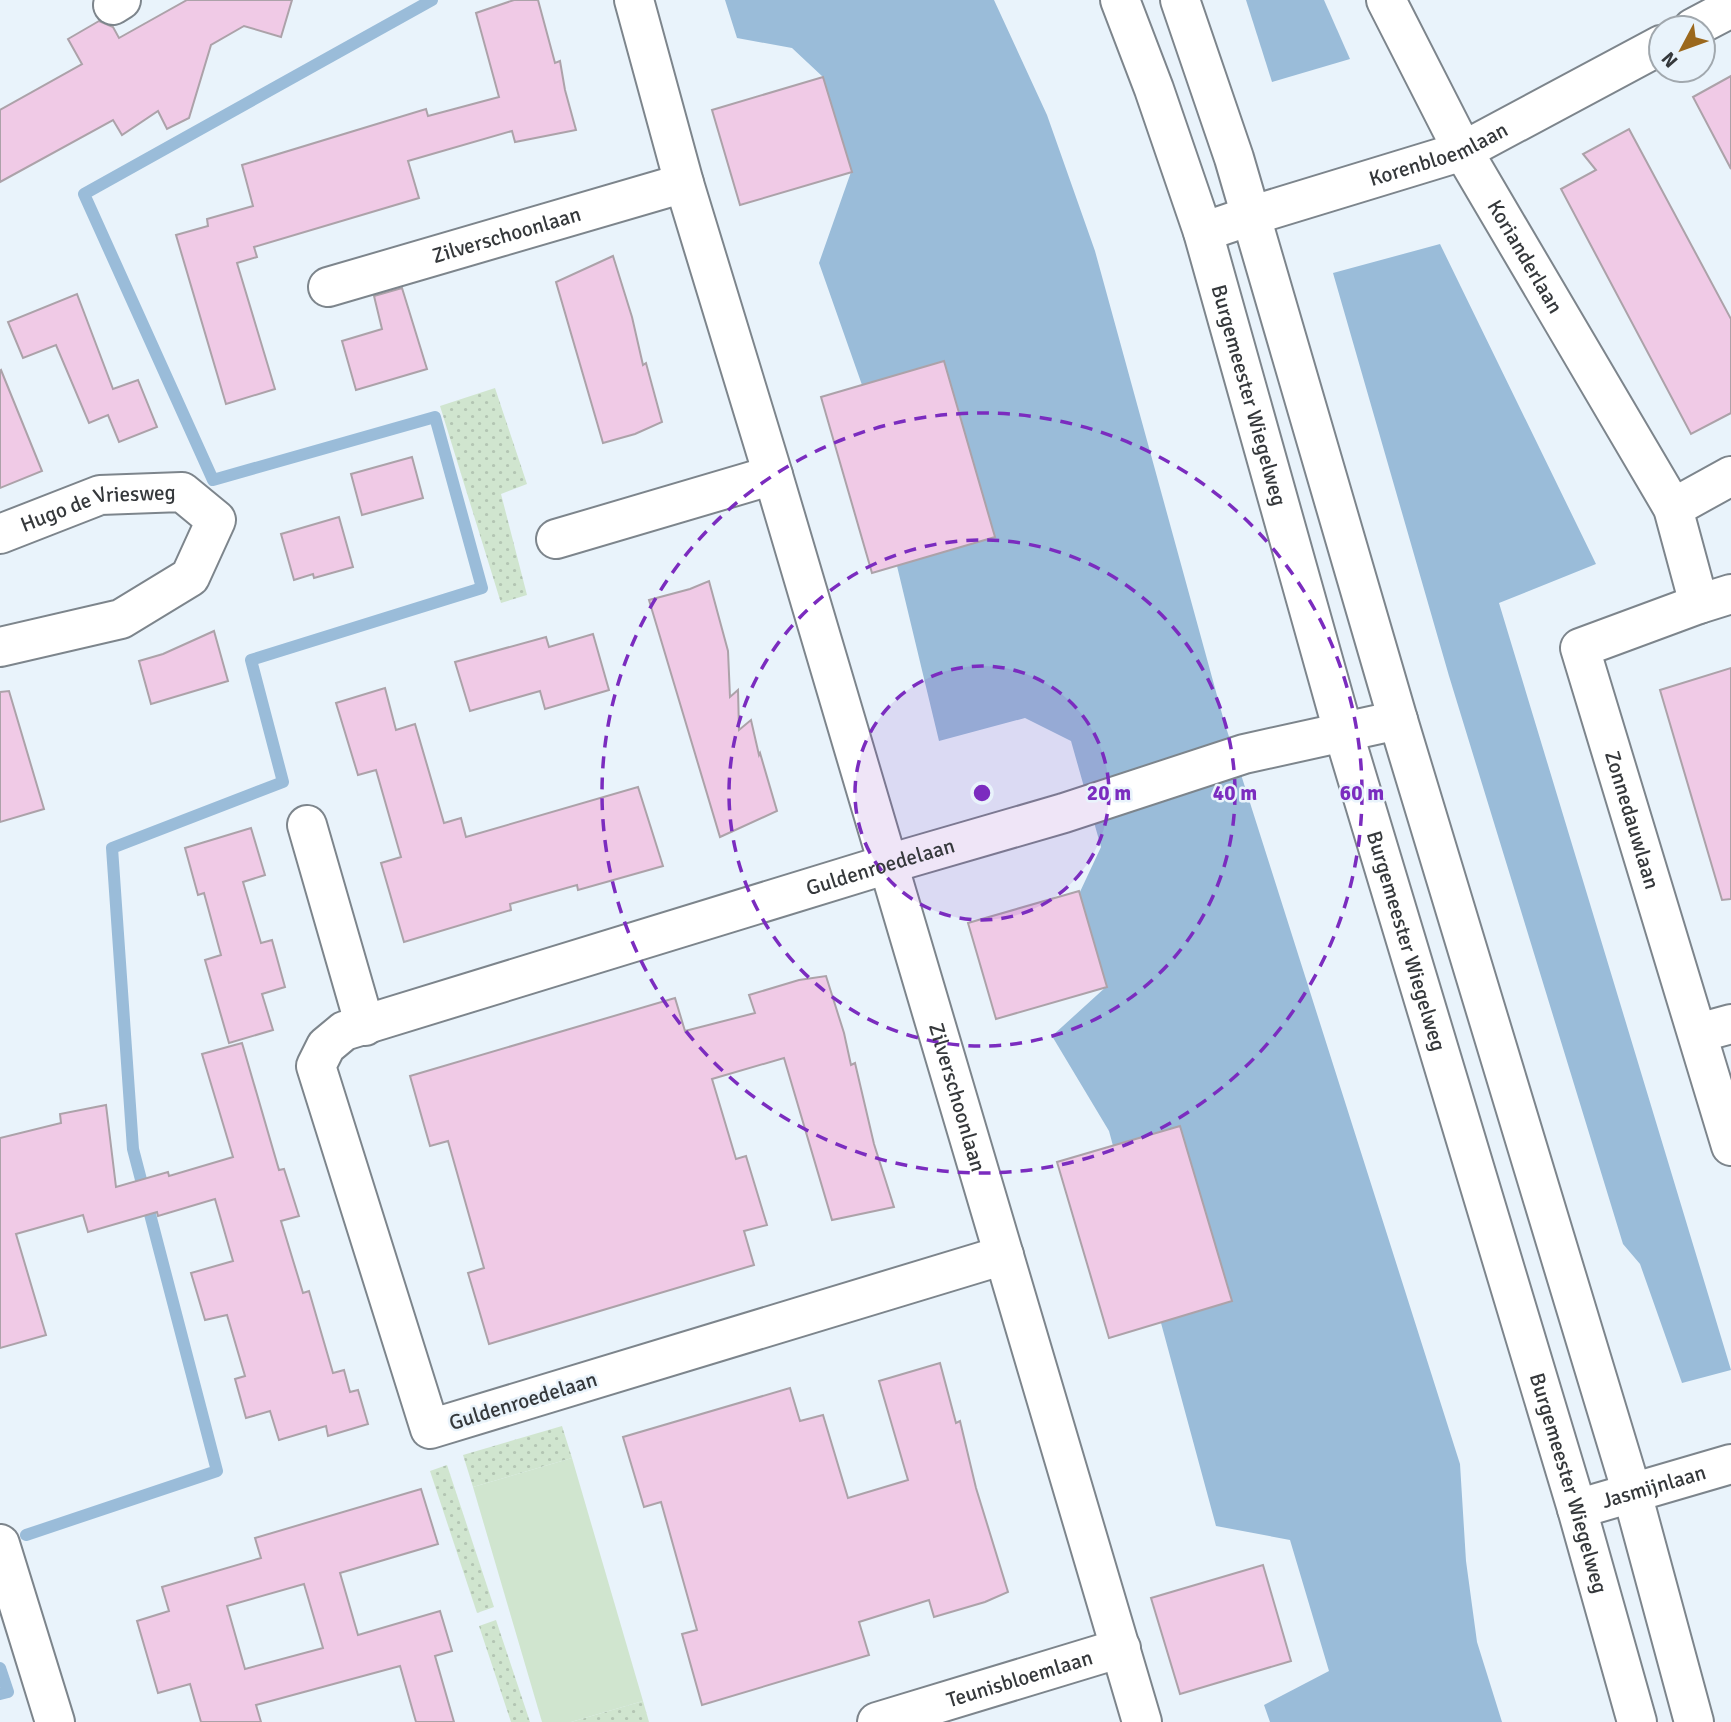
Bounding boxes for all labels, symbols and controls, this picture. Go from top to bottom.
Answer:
north arrow [1647,14,1717,84]
text: N [1657,47,1683,72]
street label: Korenbloemlaan [1366,116,1512,192]
street label: Korianderlaan [1482,195,1569,318]
street label: Zilverschoonlaan [429,201,584,269]
street label: Burgemeester Wiegelweg [1205,282,1292,509]
street label: Hugo de Vriesweg [17,479,176,538]
street label: Zonnedauwlaan [1599,748,1665,892]
text: 20 m [1087,780,1131,806]
text: 40 m [1213,780,1257,806]
text: 60 m [1340,780,1384,806]
centre of rings [970,781,994,805]
street label: Burgemeester Wiegelweg [1361,828,1452,1054]
street label: Guldenroedelaan [803,832,958,901]
street label: Zilverschoonlaan [923,1020,991,1175]
street label: Guldenroedelaan [446,1366,600,1436]
street label: Burgemeester Wiegelweg [1524,1370,1613,1596]
street label: Jasmijnlaan [1599,1459,1709,1514]
street label: Teunisbloemlaan [943,1644,1096,1713]

